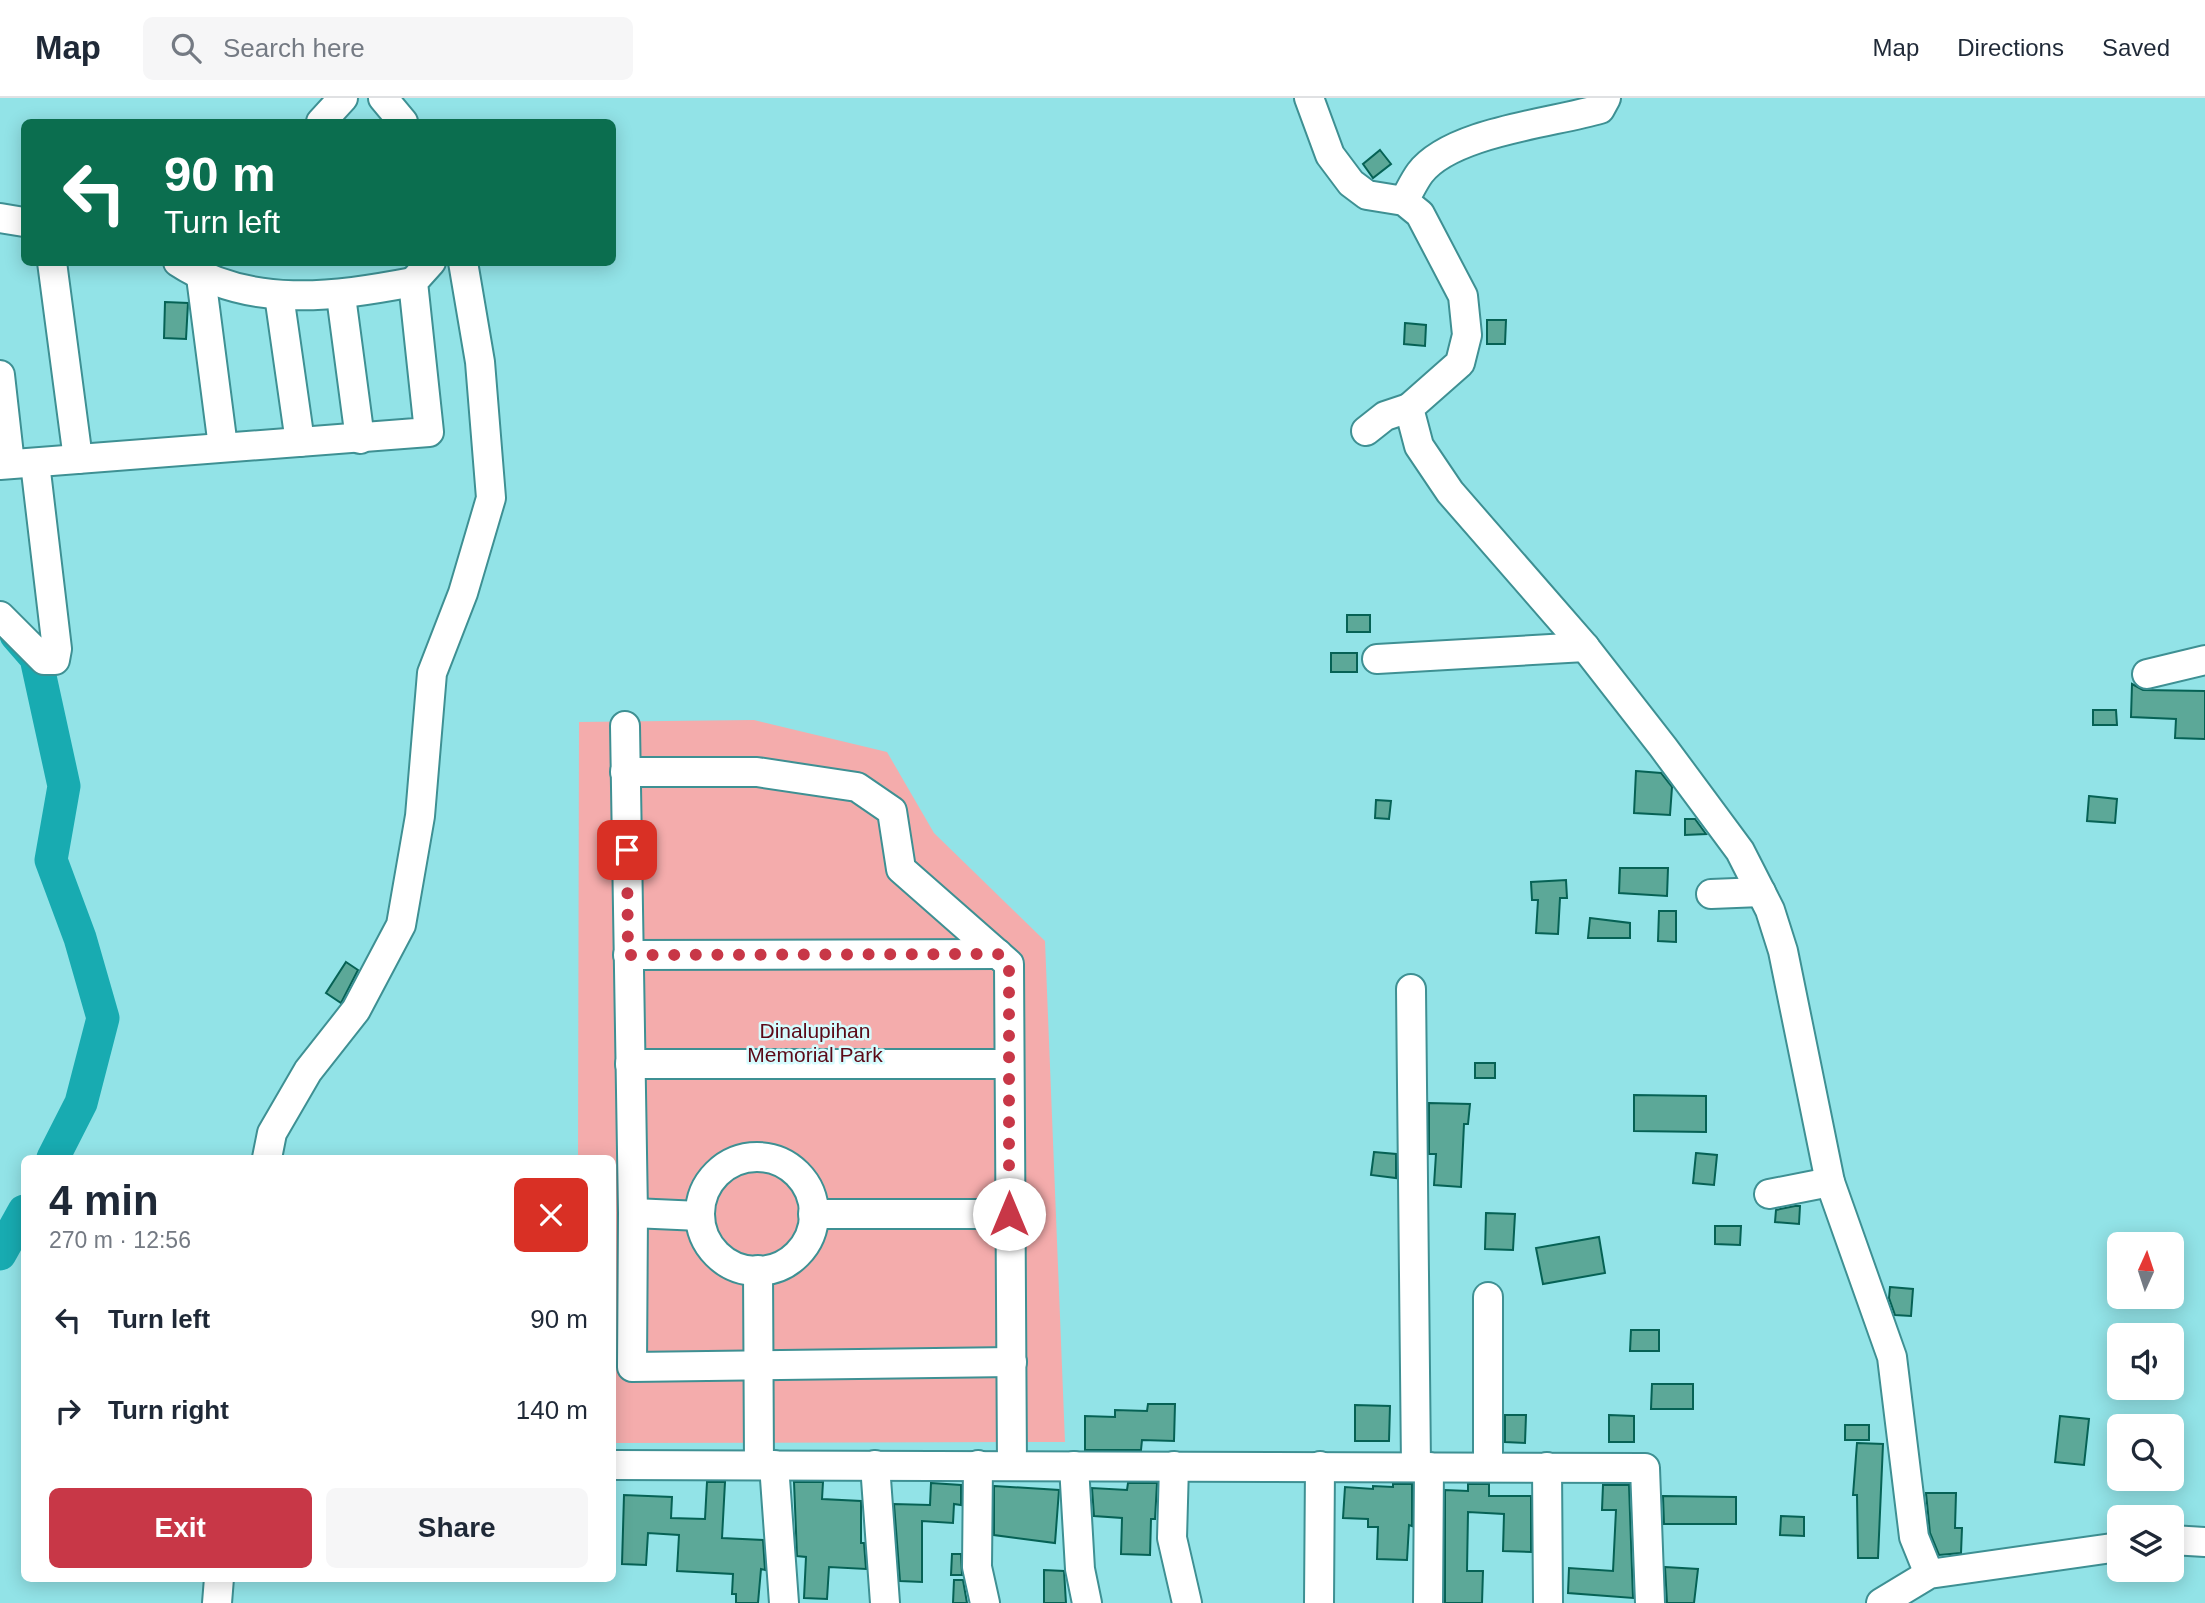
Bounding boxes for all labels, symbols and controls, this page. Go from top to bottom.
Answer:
search box [143,17,633,80]
text: Map [35,29,101,66]
icon: search [167,29,205,67]
text: Search here [223,33,365,63]
text: Map [1873,34,1919,61]
text: Directions [1957,34,2064,61]
text: Saved [2102,34,2170,61]
icon: left [49,147,140,238]
text: 90 m [164,147,276,201]
text: Turn left [164,204,280,240]
pin [597,820,657,880]
icon: arrive [608,831,646,869]
park label: Dinalupihan Memorial Park [747,1019,883,1066]
text: 4 min [49,1177,159,1224]
position arrow [972,1177,1046,1251]
button: close [514,1178,588,1252]
text: 270 m · 12:56 [49,1227,191,1253]
north arrow [2107,1232,2184,1309]
map controls [2107,1232,2184,1582]
icon: left [49,1301,87,1339]
text: Turn left [108,1304,210,1334]
text: 90 m [530,1304,588,1334]
button: sound [2107,1323,2184,1400]
icon: right [49,1392,87,1430]
text: Turn right [108,1395,229,1425]
text: 140 m [516,1395,588,1425]
button: search [2107,1414,2184,1491]
button: Exit [49,1488,312,1568]
button: Share [326,1488,588,1568]
button: layers [2107,1505,2184,1582]

